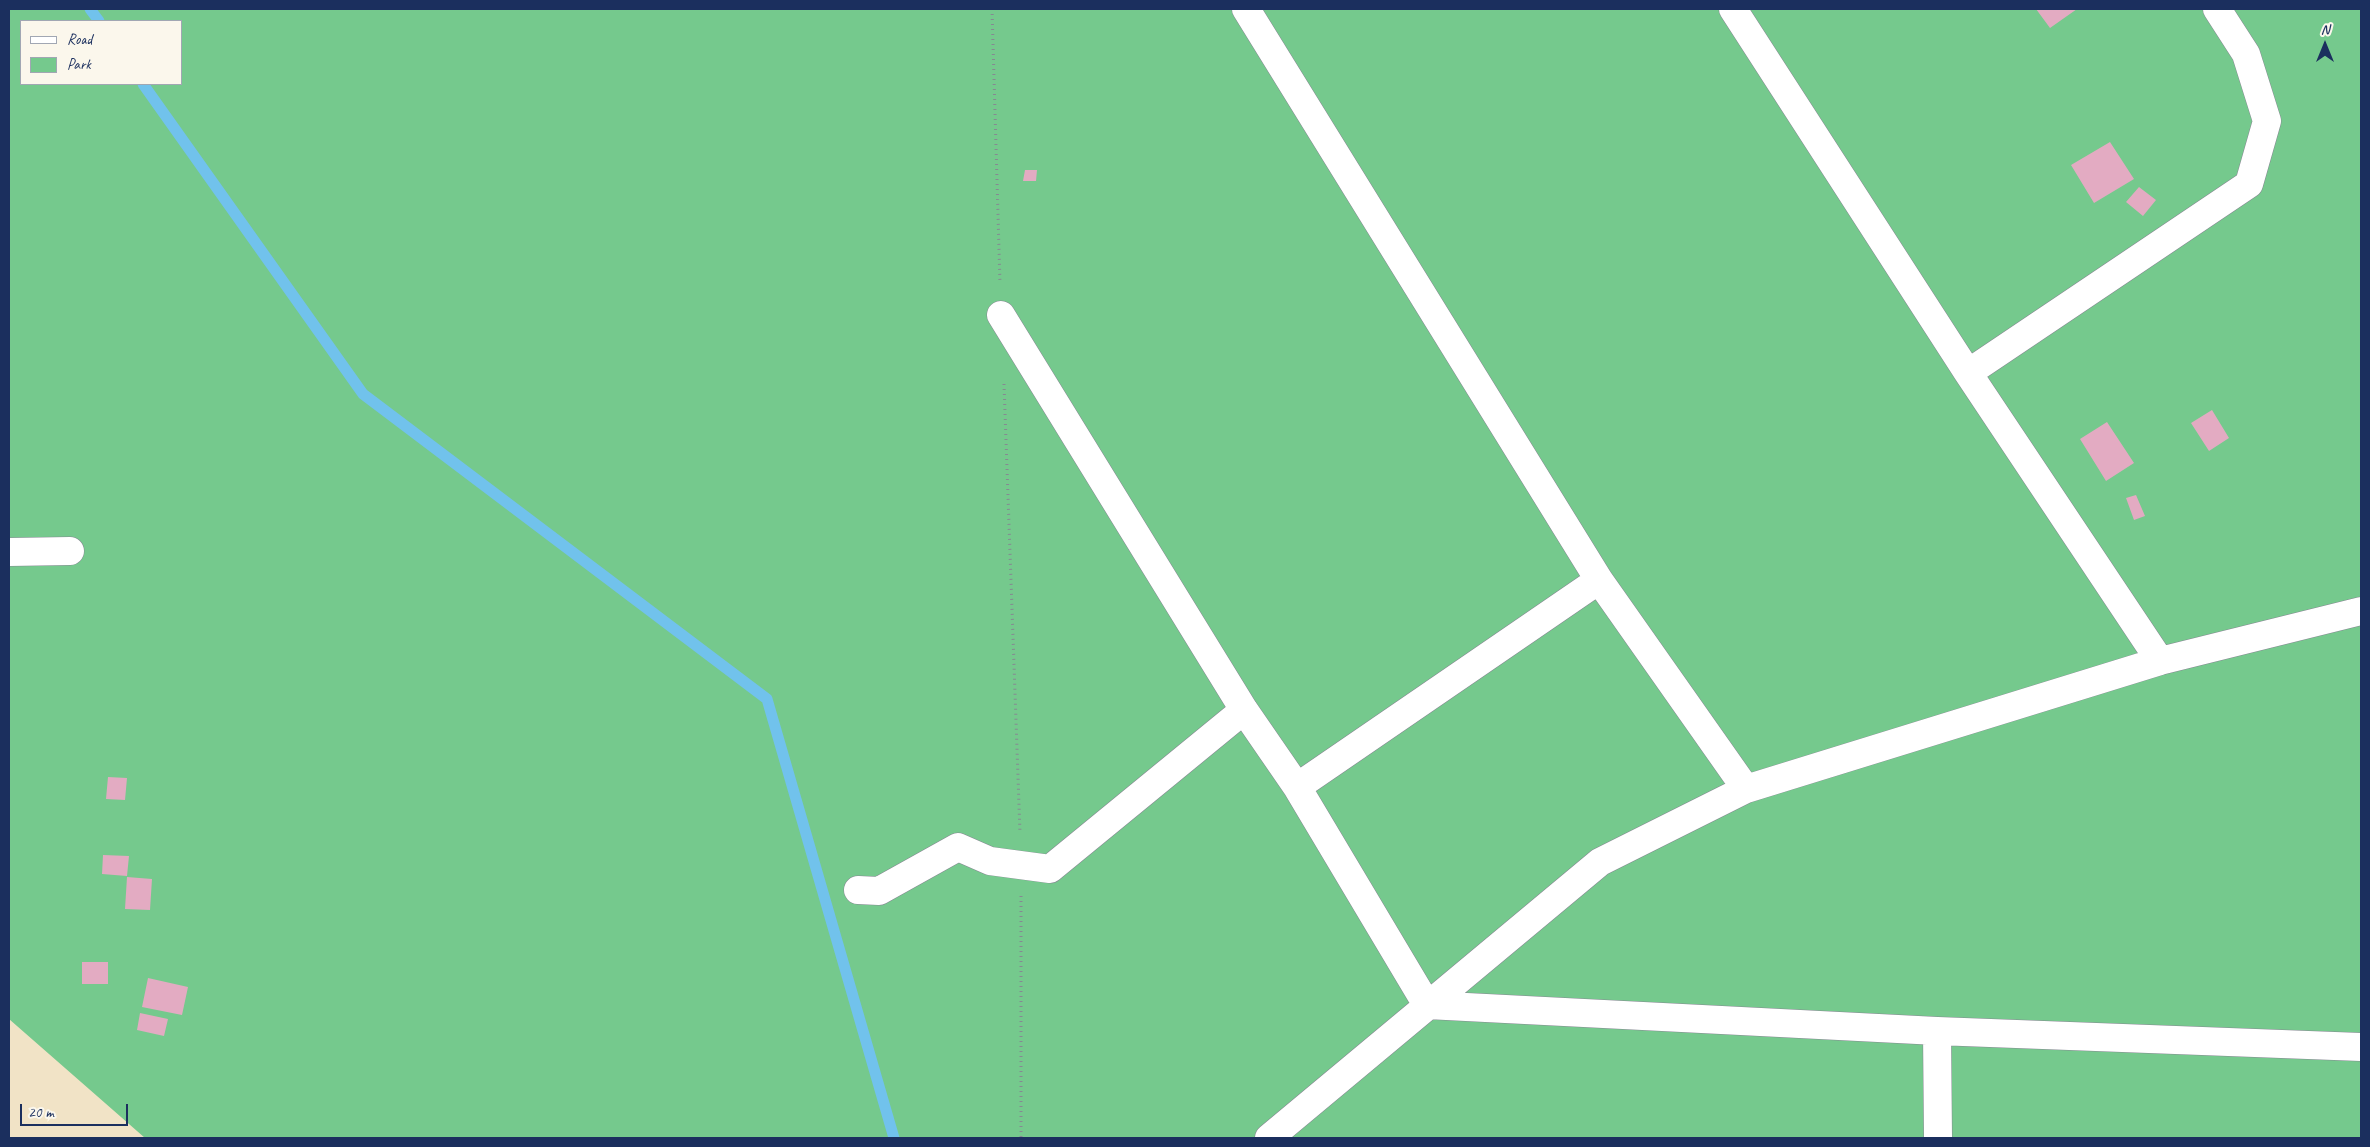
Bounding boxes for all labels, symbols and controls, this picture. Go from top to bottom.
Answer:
legend [20,20,182,85]
north arrow [2300,20,2350,70]
text: N [2321,21,2329,38]
text: Road [67,30,92,49]
text: Park [67,55,91,74]
scale bar [22,1094,130,1126]
text: 20 m [28,1103,54,1122]

